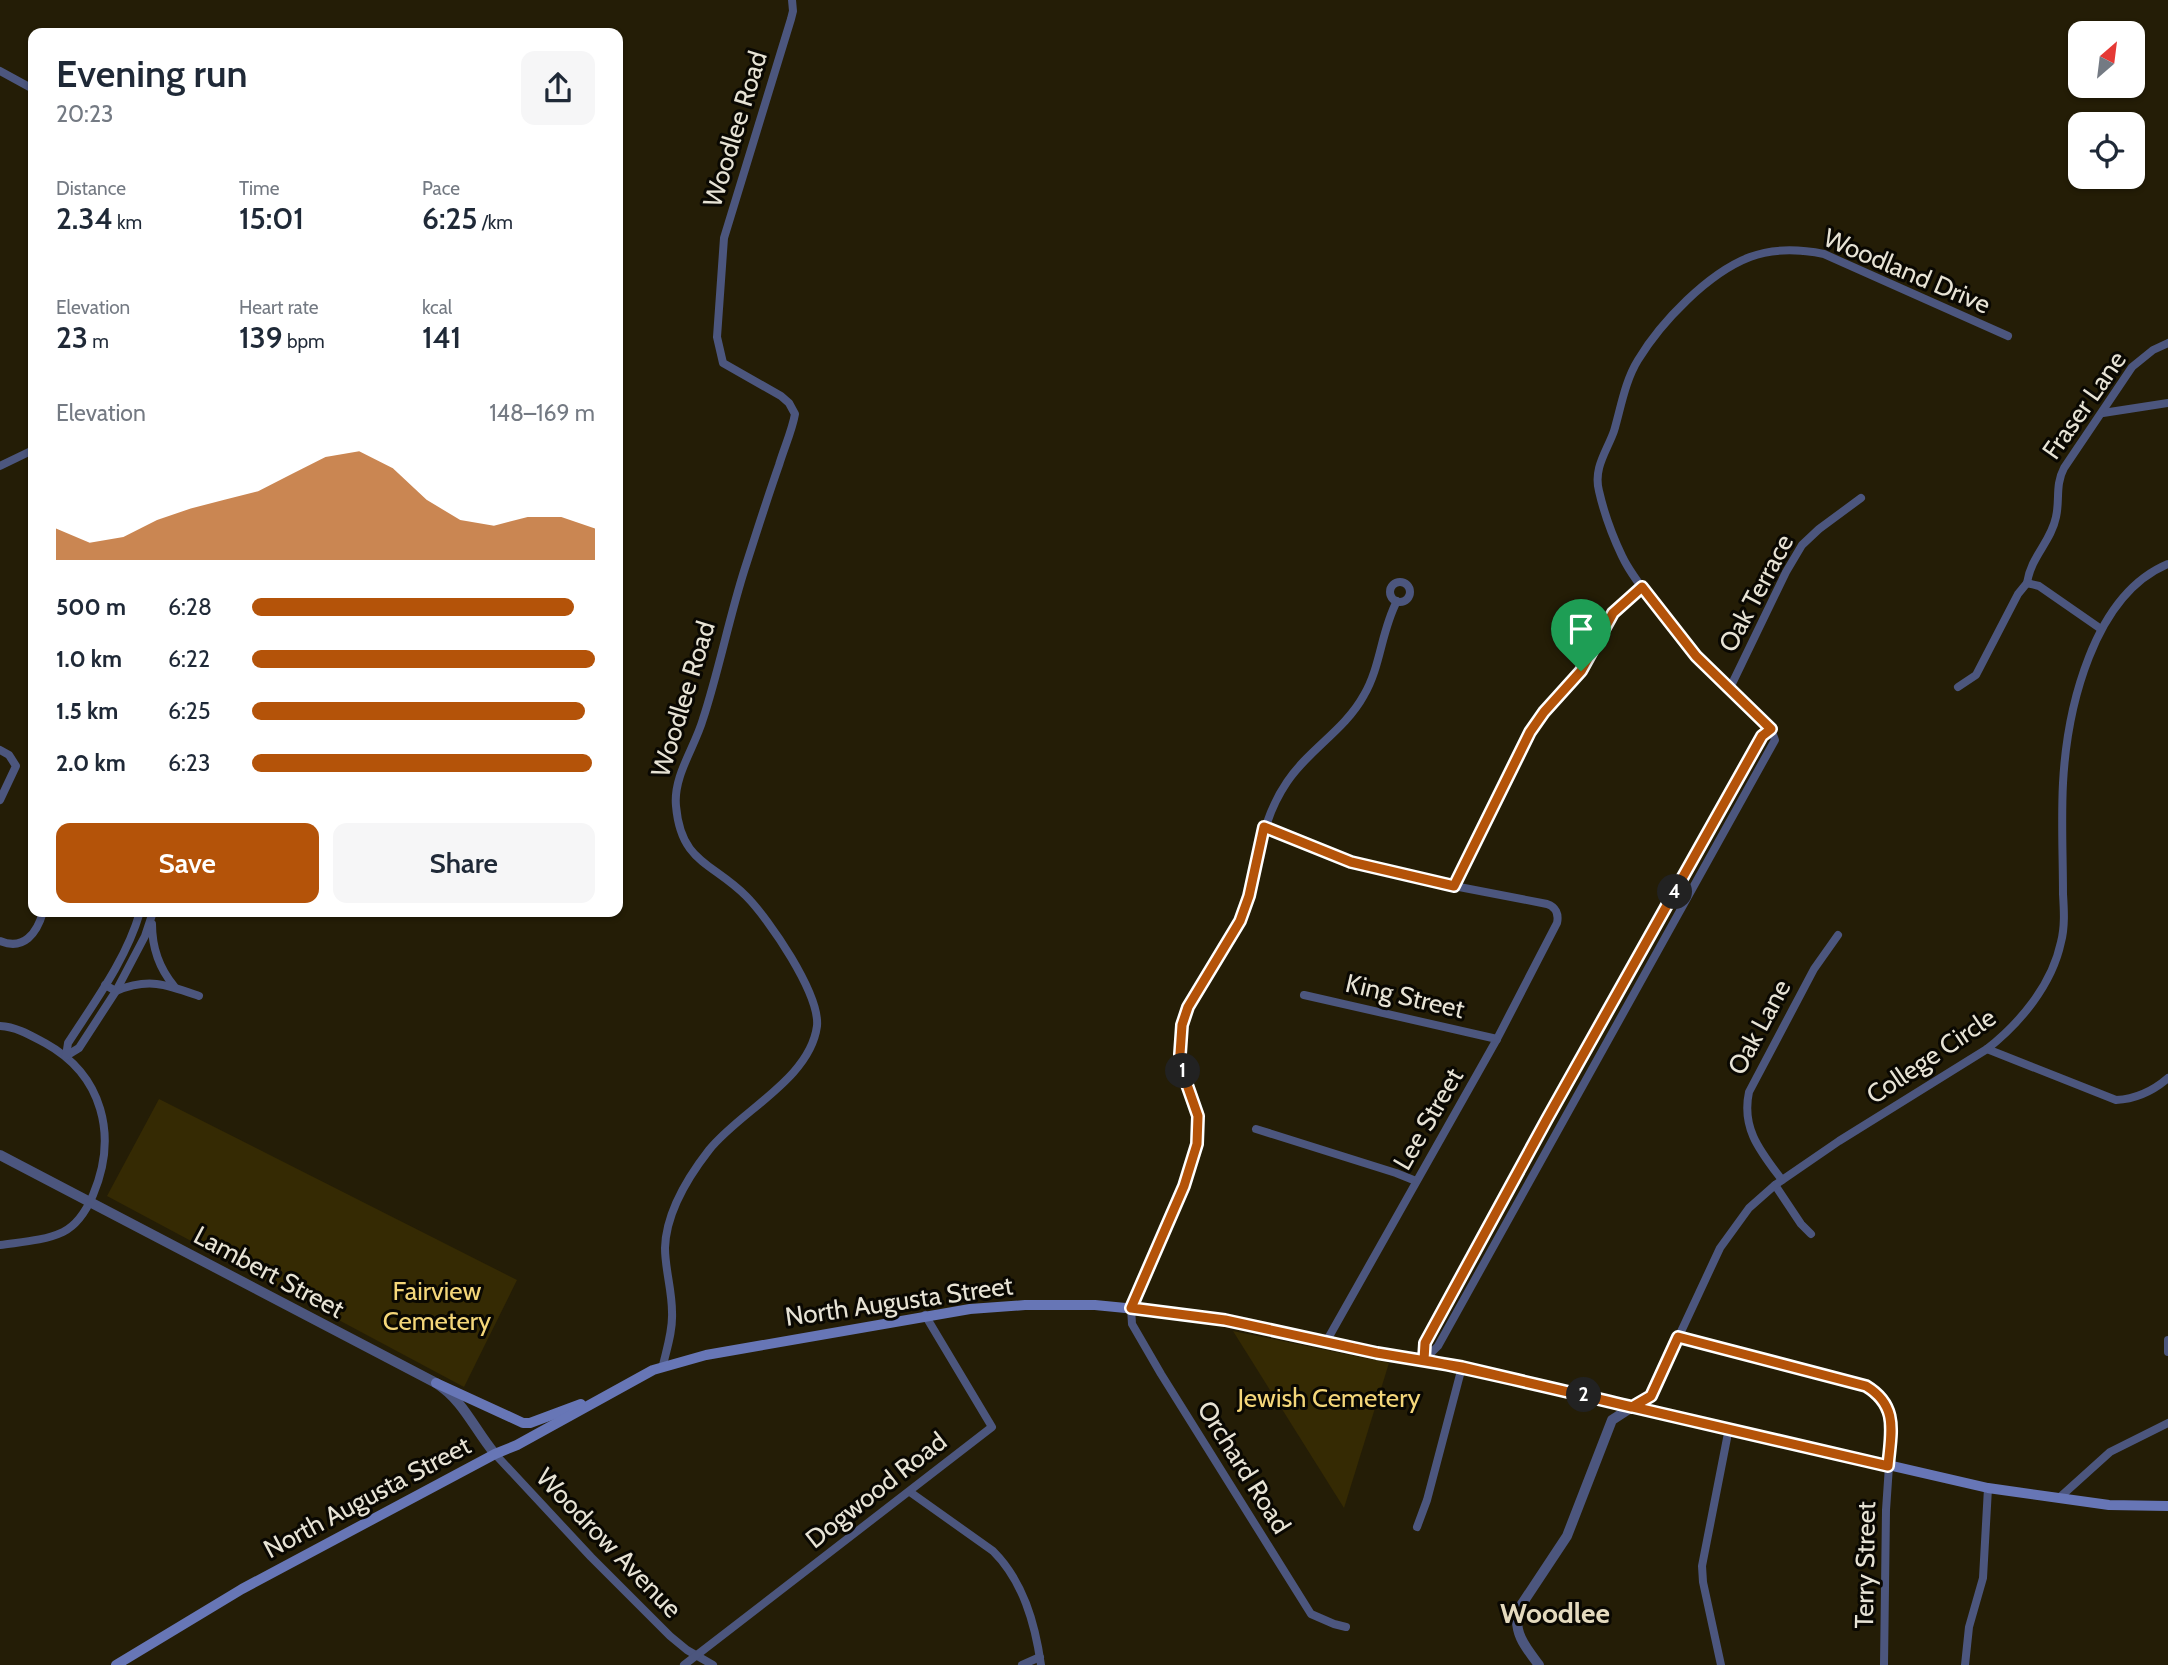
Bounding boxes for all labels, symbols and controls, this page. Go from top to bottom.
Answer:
north arrow [2068,21,2146,98]
map controls [2068,21,2145,189]
street label: Woodlee Road [696,47,774,211]
text: Evening run [56,50,248,97]
button: share [521,51,595,125]
text: 20:23 [56,100,113,128]
button: locate [2068,112,2145,189]
text: Distance [56,177,126,200]
text: Time [239,177,279,200]
text: Pace [422,177,460,200]
text: 2.34 [56,200,113,237]
text: 15:01 [239,200,304,237]
text: 6:25 [422,200,477,237]
text: km [113,211,142,234]
text: /km [477,211,513,234]
street label: Woodland Drive [1819,221,1995,321]
text: Elevation [56,296,130,319]
text: Heart rate [239,296,319,319]
text: kcal [422,296,452,319]
text: 23 [56,319,88,356]
text: 139 [239,319,283,356]
text: 141 [422,319,461,356]
text: m [88,330,109,353]
text: bpm [283,330,325,353]
street label: Fraser Lane [2035,345,2133,465]
text: Elevation [56,399,146,427]
text: 148–169 m [489,399,595,427]
street label: Oak Terrace [1712,529,1800,657]
text: 500 m [56,593,126,621]
text: 6:28 [168,593,212,621]
pin [1551,599,1611,671]
icon: arrive [1562,610,1600,648]
street label: Woodlee Road [644,617,722,781]
text: 1.0 km [56,645,122,673]
text: 6:22 [168,645,210,673]
text: 1.5 km [56,697,118,725]
text: 6:25 [168,697,210,725]
text: 2.0 km [56,749,126,777]
text: 6:23 [168,749,210,777]
button: Save [56,823,319,903]
button: Share [333,823,595,903]
pin: 4 [1658,874,1692,910]
text: 4 [1669,880,1680,903]
street label: King Street [1342,967,1468,1025]
street label: Oak Lane [1721,974,1797,1080]
street label: College Circle [1860,1001,2002,1111]
pin: 1 [1166,1054,1200,1088]
text: 1 [1179,1059,1186,1082]
street label: Lee Street [1386,1062,1470,1176]
street label: Lambert Street [188,1219,350,1325]
street label: North Augusta Street [783,1269,1015,1333]
park label: Fairview Cemetery [383,1275,491,1337]
pin: 2 [1566,1378,1602,1412]
park label: Jewish Cemetery [1236,1382,1421,1414]
text: 2 [1578,1383,1589,1406]
street label: Orchard Road [1191,1395,1297,1539]
street label: Dogwood Road [799,1425,953,1555]
street label: North Augusta Street [258,1429,476,1565]
street label: Woodrow Avenue [529,1461,689,1625]
street label: Terry Street [1848,1501,1882,1629]
district label: Woodlee [1500,1596,1610,1630]

